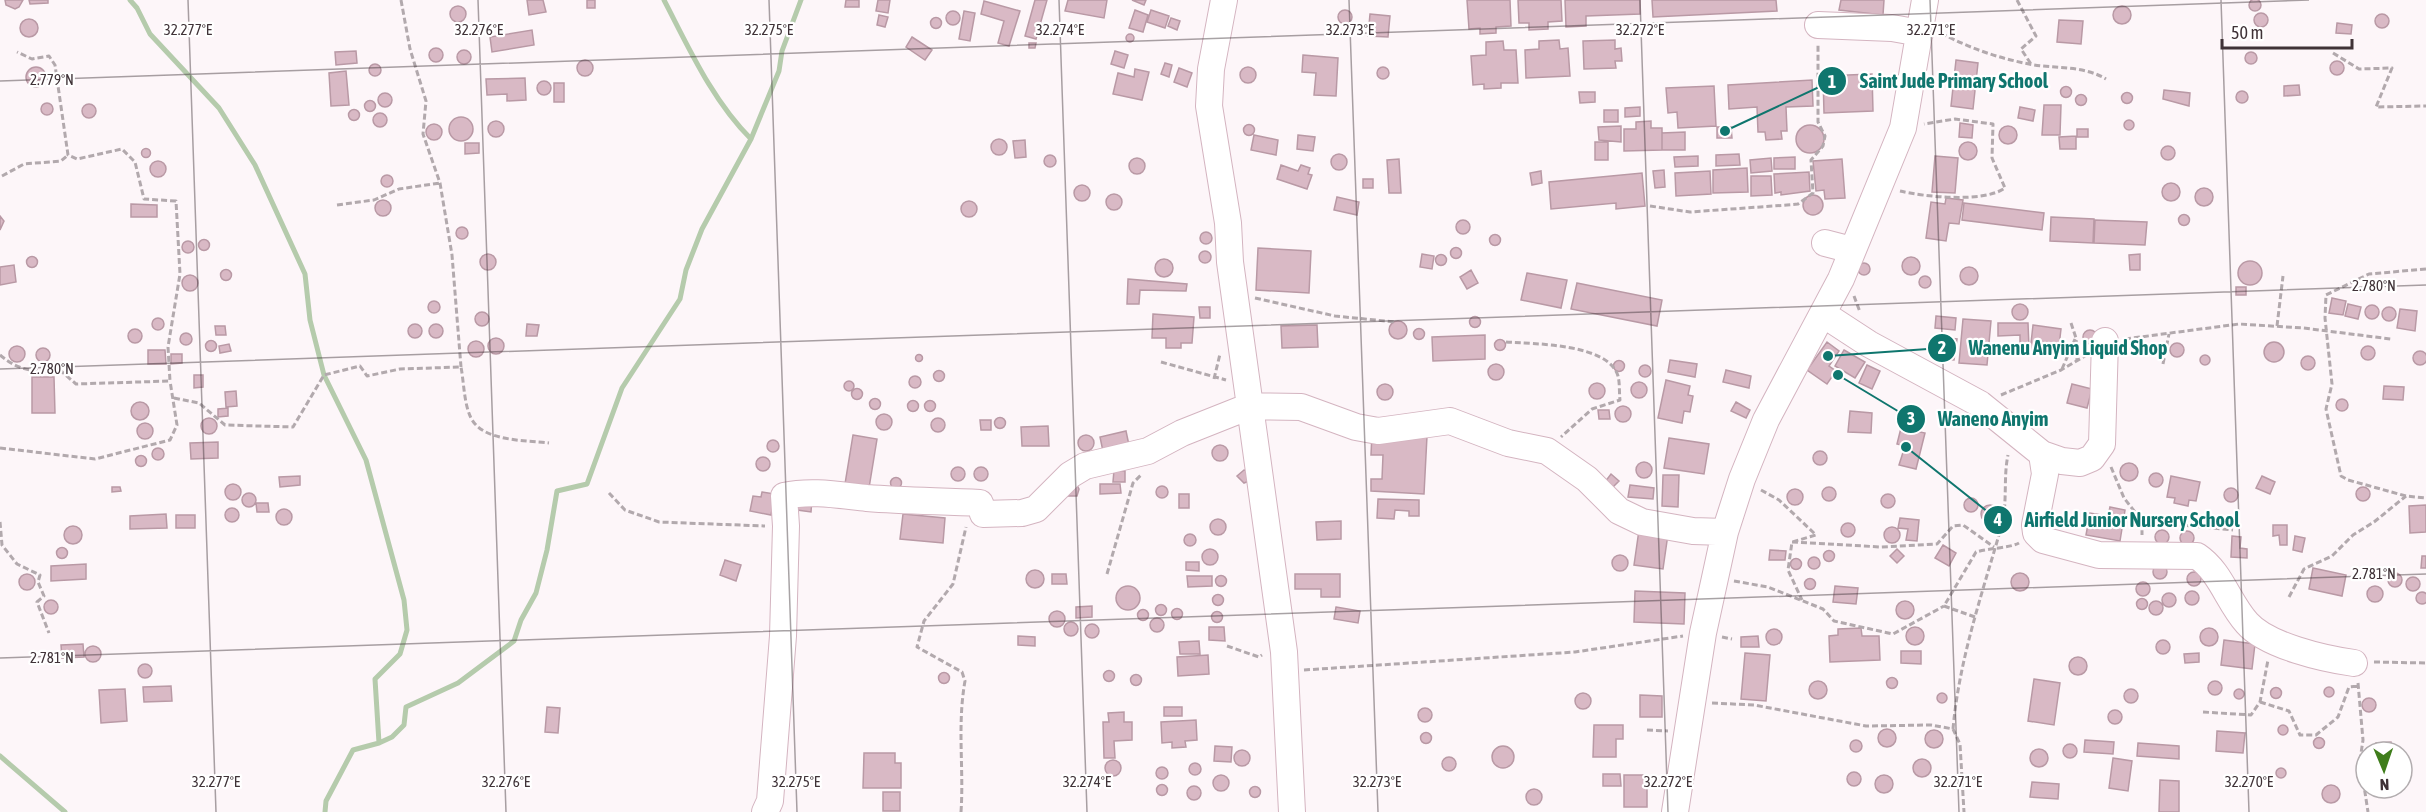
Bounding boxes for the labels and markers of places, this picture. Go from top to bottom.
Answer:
callout: Saint Jude Primary School [1817,62,2060,100]
callout: Wanenu Anyim Liquid Shop [1927,329,2180,367]
callout: Waneno Anyim [1896,400,2060,438]
callout: Airfield Junior Nursery School [1983,501,2252,539]

